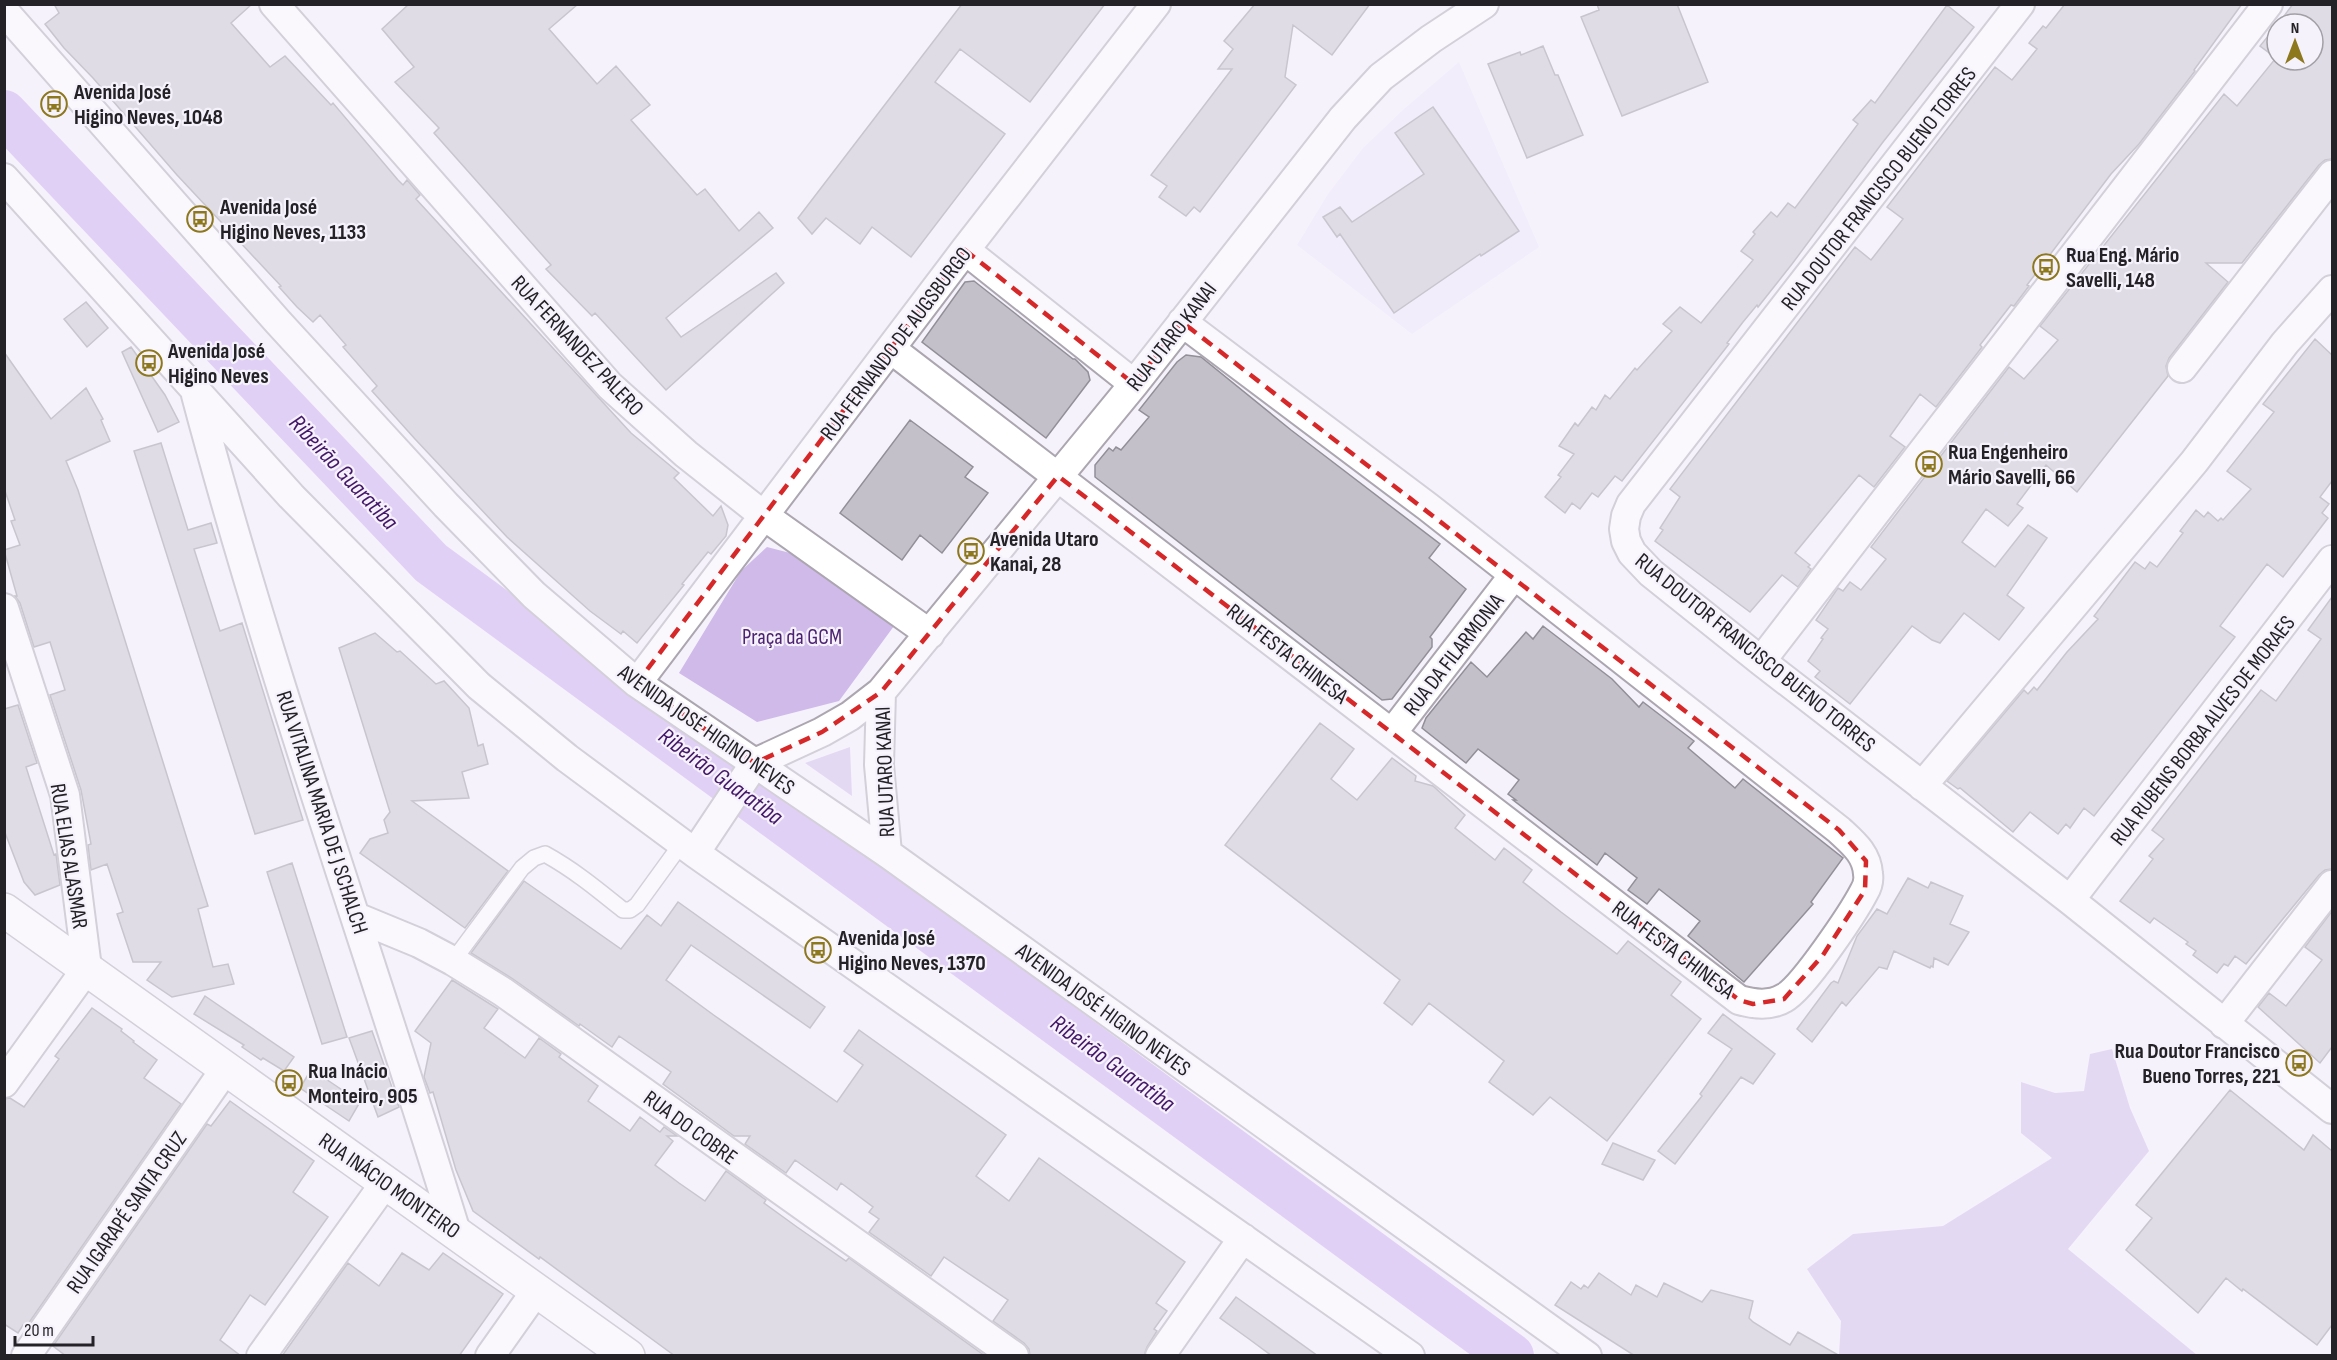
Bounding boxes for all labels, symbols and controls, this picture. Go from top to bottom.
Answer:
north arrow [2265,12,2325,72]
text: N [2291,19,2299,38]
street label: RUA DOUTOR FRANCISCO BUENO TORRES [1776,62,1983,316]
place label: Avenida José Higino Neves, 1048 [73,79,223,131]
bus stop icon: Avenida José Higino Neves, 1048 [39,89,69,119]
place label: Avenida José Higino Neves, 1133 [219,194,366,246]
bus stop icon: Avenida José Higino Neves, 1133 [185,204,215,234]
street label: RUA FERNANDO DE AUGSBURGO [815,242,978,446]
place label: Rua Eng. Mário Savelli, 148 [2066,242,2179,294]
bus stop icon: Rua Eng. Mário Savelli, 148 [2031,252,2061,282]
street label: RUA FERNANDEZ PALERO [505,270,649,422]
street label: RUA UTARO KANAI [1121,277,1223,397]
place label: Avenida José Higino Neves [167,338,269,390]
bus stop icon: Avenida José Higino Neves [134,348,164,378]
water label: Ribeirão Guaratiba [283,409,404,536]
place label: Rua Engenheiro Mário Savelli, 66 [1948,439,2075,491]
bus stop icon: Rua Engenheiro Mário Savelli, 66 [1914,449,1944,479]
place label: Avenida Utaro Kanai, 28 [989,526,1099,578]
bus stop icon: Avenida Utaro Kanai, 28 [956,536,986,566]
street label: RUA DOUTOR FRANCISCO BUENO TORRES [1629,548,1881,759]
street label: RUA DA FILARMONIA [1398,588,1510,721]
street label: RUA FESTA CHINESA [1221,598,1354,710]
street label: RUA RUBENS BORBA ALVES DE MORAES [2105,610,2301,851]
park label: Praça da GCM [742,624,842,651]
street label: AVENIDA JOSÉ HIGINO NEVES [612,659,800,801]
street label: RUA VITALINA MARIA DE J SCHALCH [270,688,374,937]
street label: RUA UTARO KANAI [870,706,901,838]
water label: Ribeirão Guaratiba [653,722,789,831]
street label: RUA ELIAS ALASMAR [44,782,93,931]
street label: RUA FESTA CHINESA [1606,895,1740,1006]
place label: Avenida José Higino Neves, 1370 [837,925,986,977]
bus stop icon: Avenida José Higino Neves, 1370 [803,935,833,965]
street label: AVENIDA JOSÉ HIGINO NEVES [1010,937,1196,1083]
water label: Ribeirão Guaratiba [1045,1009,1181,1118]
place label: Rua Doutor Francisco Bueno Torres, 221 [2114,1038,2280,1090]
bus stop icon: Rua Doutor Francisco Bueno Torres, 221 [2284,1048,2314,1078]
place label: Rua Inácio Monteiro, 905 [308,1058,418,1110]
bus stop icon: Rua Inácio Monteiro, 905 [274,1068,304,1098]
street label: RUA DO COBRE [638,1085,742,1171]
street label: RUA IGARAPÉ SANTA CRUZ [61,1127,193,1299]
street label: RUA INÁCIO MONTEIRO [313,1127,465,1245]
scale bar [15,1309,93,1347]
text: 20 m [24,1320,54,1341]

